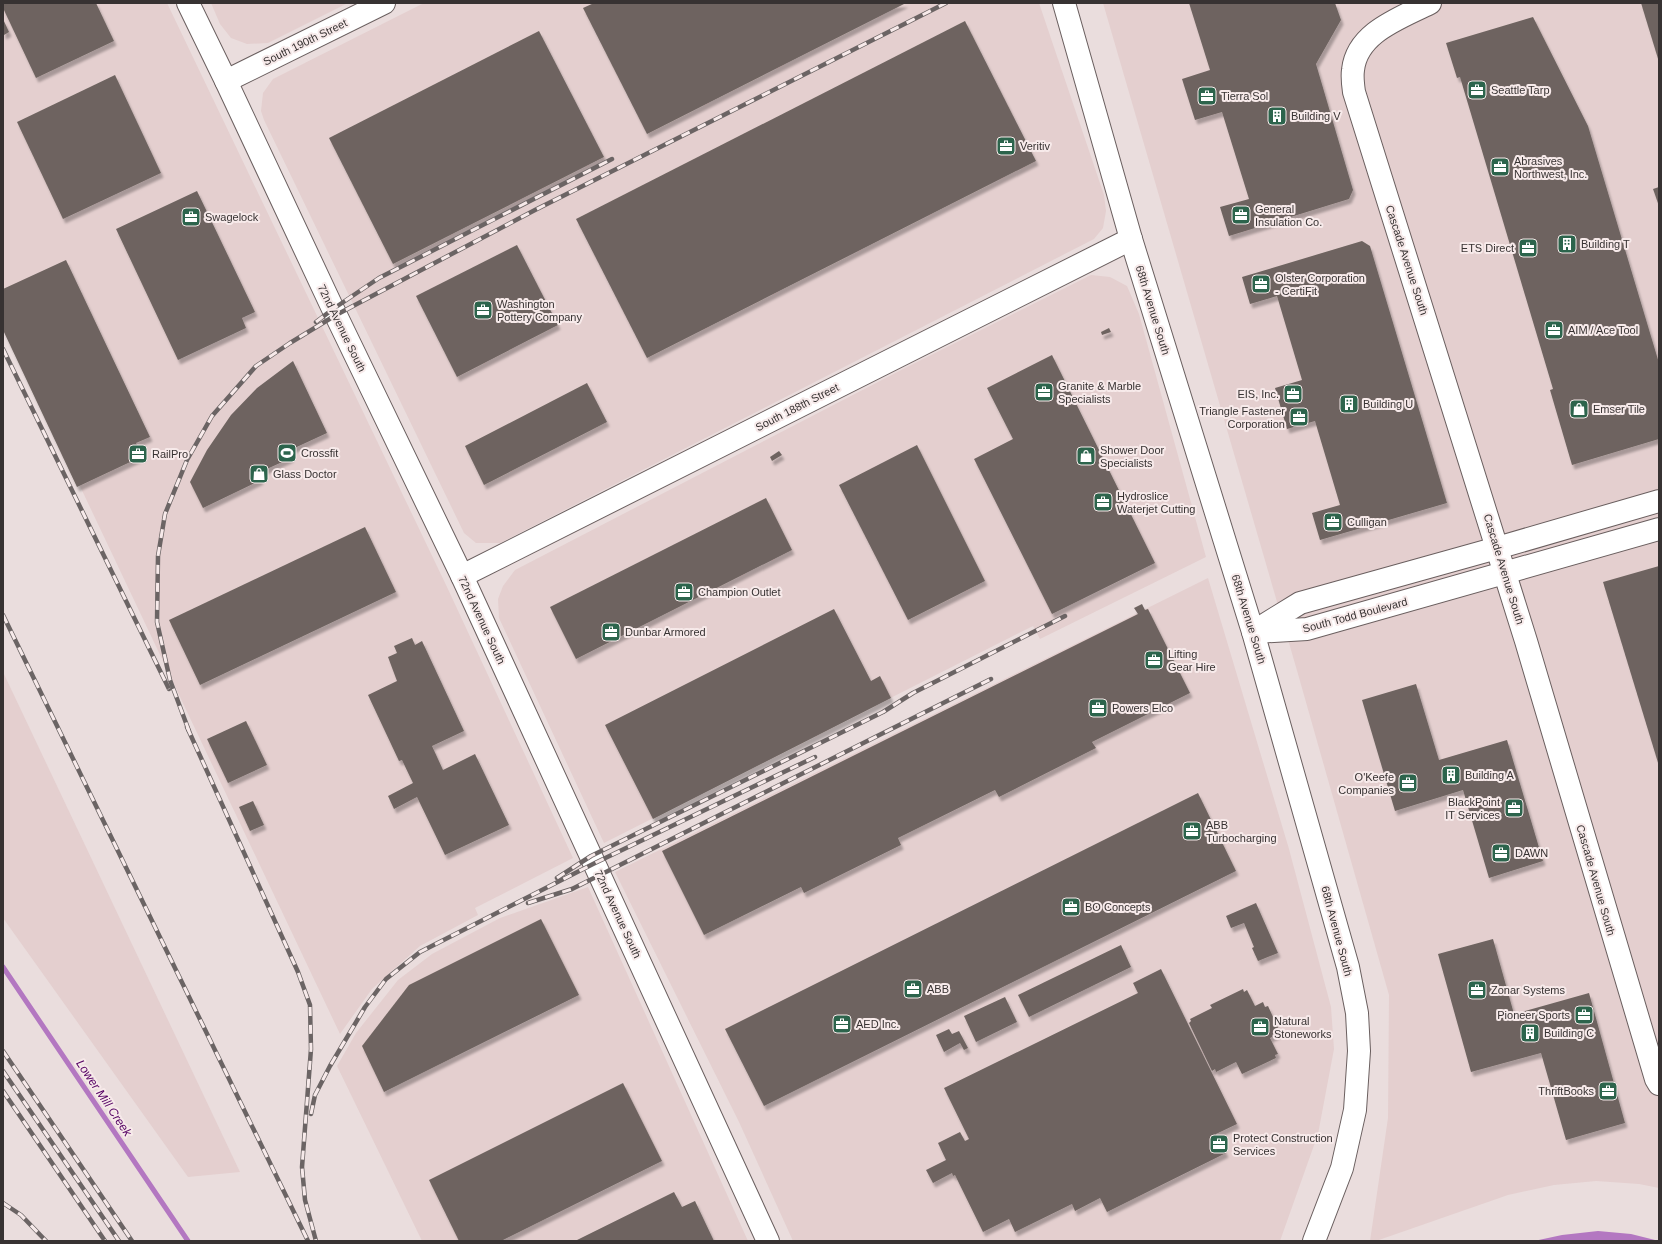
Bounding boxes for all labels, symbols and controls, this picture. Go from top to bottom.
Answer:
street label: South 190th Street [261,17,349,67]
office icon: Seattle Tarp [1466,79,1488,101]
place label: Seattle Tarp [1491,84,1550,96]
office icon: Tierra Sol [1196,85,1218,107]
place label: Tierra Sol [1221,90,1268,102]
building icon: Building V [1266,105,1288,127]
place label: Building V [1291,110,1341,122]
office icon: Veritiv [995,135,1017,157]
place label: Veritiv [1020,140,1050,152]
place label: Abrasives Northwest, Inc. [1514,155,1587,180]
office icon: Abrasives Northwest, Inc. [1489,156,1511,178]
place label: General Insulation Co. [1255,203,1322,228]
office icon: General Insulation Co. [1230,204,1252,226]
street label: Cascade Avenue South [1384,204,1430,316]
office icon: Swagelock [180,206,202,228]
place label: Swagelock [205,211,259,223]
building icon: Building T [1556,233,1578,255]
office icon: ETS Direct [1517,237,1539,259]
place label: Building T [1581,238,1630,250]
place label: ETS Direct [1461,242,1514,254]
street label: 68th Avenue South [1134,264,1172,356]
place label: Olster Corporation - CertiFit [1275,272,1365,297]
office icon: Olster Corporation - CertiFit [1250,273,1272,295]
street label: 72nd Avenue South [316,282,368,374]
place label: Washington Pottery Company [497,298,582,323]
office icon: Washington Pottery Company [472,299,494,321]
office icon: AIM / Ace Tool [1543,319,1565,341]
place label: AIM / Ace Tool [1568,324,1638,336]
place label: Granite & Marble Specialists [1058,380,1141,405]
street label: South 188th Street [753,381,841,433]
office icon: Granite & Marble Specialists [1033,381,1055,403]
office icon: EIS, Inc. [1282,383,1304,405]
place label: EIS, Inc. [1237,388,1279,400]
building icon: Building U [1338,393,1360,415]
place label: Building U [1363,398,1413,410]
shop icon: Emser Tile [1568,398,1590,420]
place label: Emser Tile [1593,403,1645,415]
place label: Triangle Fastener Corporation [1199,405,1285,430]
office icon: Triangle Fastener Corporation [1288,406,1310,428]
sports icon: Crossfit [276,442,298,464]
office icon: RailPro [127,443,149,465]
place label: Shower Door Specialists [1100,444,1165,469]
shop icon: Shower Door Specialists [1075,445,1097,467]
place label: Crossfit [301,447,338,459]
place label: RailPro [152,448,188,460]
shop icon: Glass Doctor [248,463,270,485]
place label: Glass Doctor [273,468,337,480]
place label: Hydroslice Waterjet Cutting [1117,490,1195,515]
office icon: Hydroslice Waterjet Cutting [1092,491,1114,513]
office icon: Culligan [1322,511,1344,533]
street label: Cascade Avenue South [1481,512,1527,626]
place label: Culligan [1347,516,1387,528]
street label: 68th Avenue South [1230,573,1268,665]
street label: 72nd Avenue South [456,574,508,666]
office icon: Champion Outlet [673,581,695,603]
place label: Champion Outlet [698,586,781,598]
street label: South Todd Boulevard [1301,595,1409,635]
office icon: Dunbar Armored [600,621,622,643]
place label: Dunbar Armored [625,626,706,638]
place label: Lifting Gear Hire [1168,648,1216,673]
office icon: Lifting Gear Hire [1143,649,1165,671]
office icon: Powers Elco [1087,697,1109,719]
place label: Powers Elco [1112,702,1173,714]
building icon: Building A [1440,764,1462,786]
place label: Building A [1465,769,1515,781]
place label: O'Keefe Companies [1338,771,1394,796]
office icon: O'Keefe Companies [1397,772,1419,794]
place label: BlackPoint IT Services [1445,796,1500,821]
office icon: BlackPoint IT Services [1503,797,1525,819]
place label: ABB Turbocharging [1206,819,1277,844]
office icon: ABB Turbocharging [1181,820,1203,842]
street label: Cascade Avenue South [1574,823,1618,937]
office icon: DAWN [1490,842,1512,864]
place label: DAWN [1515,847,1548,859]
street label: 72nd Avenue South [592,868,644,960]
street label: 68th Avenue South [1319,885,1355,977]
office icon: BO Concepts [1060,896,1082,918]
place label: BO Concepts [1085,901,1151,913]
office icon: ABB [902,978,924,1000]
office icon: Zonar Systems [1466,979,1488,1001]
place label: ABB [927,983,949,995]
place label: Zonar Systems [1491,984,1565,996]
office icon: Pioneer Sports [1573,1004,1595,1026]
place label: Pioneer Sports [1497,1009,1570,1021]
office icon: AED Inc. [831,1013,853,1035]
place label: Natural Stoneworks [1274,1015,1332,1040]
office icon: Natural Stoneworks [1249,1016,1271,1038]
place label: AED Inc. [856,1018,899,1030]
building icon: Building C [1519,1022,1541,1044]
place label: Building C [1544,1027,1594,1039]
water label: Lower Mill Creek [73,1057,135,1140]
office icon: ThriftBooks [1597,1080,1619,1102]
place label: ThriftBooks [1538,1085,1594,1097]
place label: Protect Construction Services [1233,1132,1333,1157]
office icon: Protect Construction Services [1208,1133,1230,1155]

